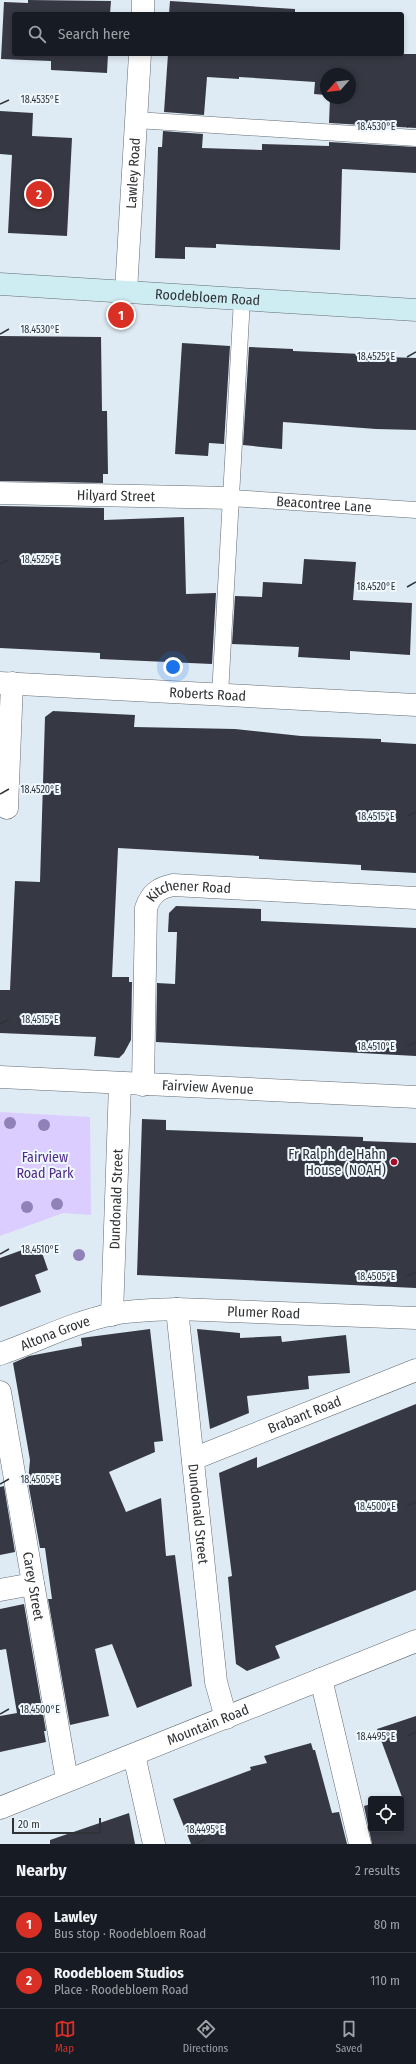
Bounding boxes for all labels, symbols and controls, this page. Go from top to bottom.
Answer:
search box [12,12,404,56]
icon: search [26,23,48,45]
text: Search here [58,25,130,43]
north arrow [320,68,356,104]
text: 18.4535°E [21,94,59,106]
text: 18.4530°E [356,121,396,133]
street label: Lawley Road [122,137,144,209]
pin: 2 [26,179,52,209]
street label: Roodebloem Road [155,285,261,309]
pin: 1 [108,300,134,330]
text: 18.4530°E [20,324,60,336]
text: 18.4525°E [357,351,395,363]
street label: Hilyard Street [77,486,156,505]
street label: Beacontree Lane [276,492,372,516]
text: 18.4525°E [21,554,59,566]
text: 18.4520°E [357,581,396,593]
your location [163,657,183,677]
street label: Roberts Road [169,683,247,705]
text: 18.4520°E [21,784,60,796]
text: 18.4515°E [357,811,395,823]
street label: Kitchener Road [142,876,231,905]
text: 18.4515°E [21,1014,59,1026]
text: 18.4510°E [357,1041,395,1053]
street label: Fairview Avenue [161,1076,254,1098]
place label: Fr Ralph de Hahn House (NOAH) [288,1146,386,1179]
street label: Dundonald Street [106,1148,126,1250]
park label: Fairview Road Park [16,1149,74,1182]
marker: Fr Ralph de Hahn House (NOAH) [389,1157,399,1167]
text: 18.4510°E [21,1244,59,1256]
text: 18.4505°E [356,1271,396,1283]
street label: Plumer Road [227,1302,301,1322]
street label: Altona Grove [18,1312,92,1354]
street label: Brabant Road [265,1392,344,1437]
street label: Dundonald Street [185,1463,212,1565]
text: 18.4505°E [20,1474,60,1486]
text: 18.4500°E [356,1501,396,1513]
street label: Carey Street [19,1551,48,1622]
street label: Mountain Road [164,1701,251,1749]
text: 18.4500°E [20,1704,60,1716]
text: 18.4495°E [357,1731,396,1743]
map controls [368,1796,404,1832]
button: locate [368,1796,404,1832]
scale bar [12,1816,101,1835]
text: 20 m [18,1818,40,1831]
text: 18.4495°E [186,1824,225,1836]
text: Nearby [16,1860,67,1881]
text: 2 results [355,1863,400,1878]
text: Lawley [54,1908,97,1926]
text: 1 [26,1917,32,1932]
text: 80 m [374,1917,400,1932]
text: Bus stop · Roodebloem Road [54,1926,206,1941]
text: Roodebloem Studios [54,1964,184,1982]
text: 2 [26,1973,32,1988]
text: 110 m [370,1973,400,1988]
text: Place · Roodebloem Road [54,1982,189,1997]
tab: Map [54,2018,76,2055]
tab: Directions [183,2018,228,2055]
tab: Saved [336,2018,362,2055]

